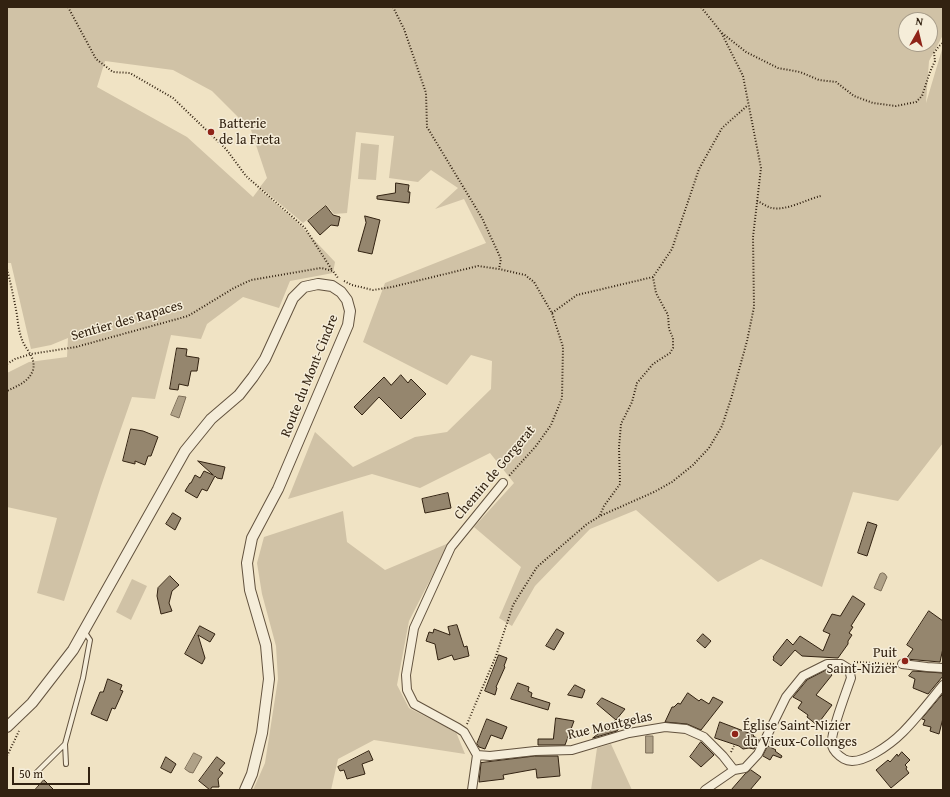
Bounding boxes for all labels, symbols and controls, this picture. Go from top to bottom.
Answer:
north arrow [898,12,938,52]
text: N [915,13,924,30]
place label: Batterie de la Freta [219,116,280,148]
marker: Batterie de la Freta [206,127,216,137]
street label: Sentier des Rapaces [69,297,185,345]
street label: Route du Mont-Cindre [278,312,342,440]
street label: Chemin de Gorgerat [451,423,539,523]
place label: Puit Saint-Nizier [827,645,897,678]
marker: Puit Saint-Nizier [900,656,910,666]
street label: Rue Montgelas [566,708,654,744]
place label: Église Saint-Nizier du Vieux-Collonges [743,718,857,750]
marker: Église Saint-Nizier du Vieux-Collonges [730,729,740,739]
scale bar [14,759,92,785]
text: 50 m [19,765,43,782]

